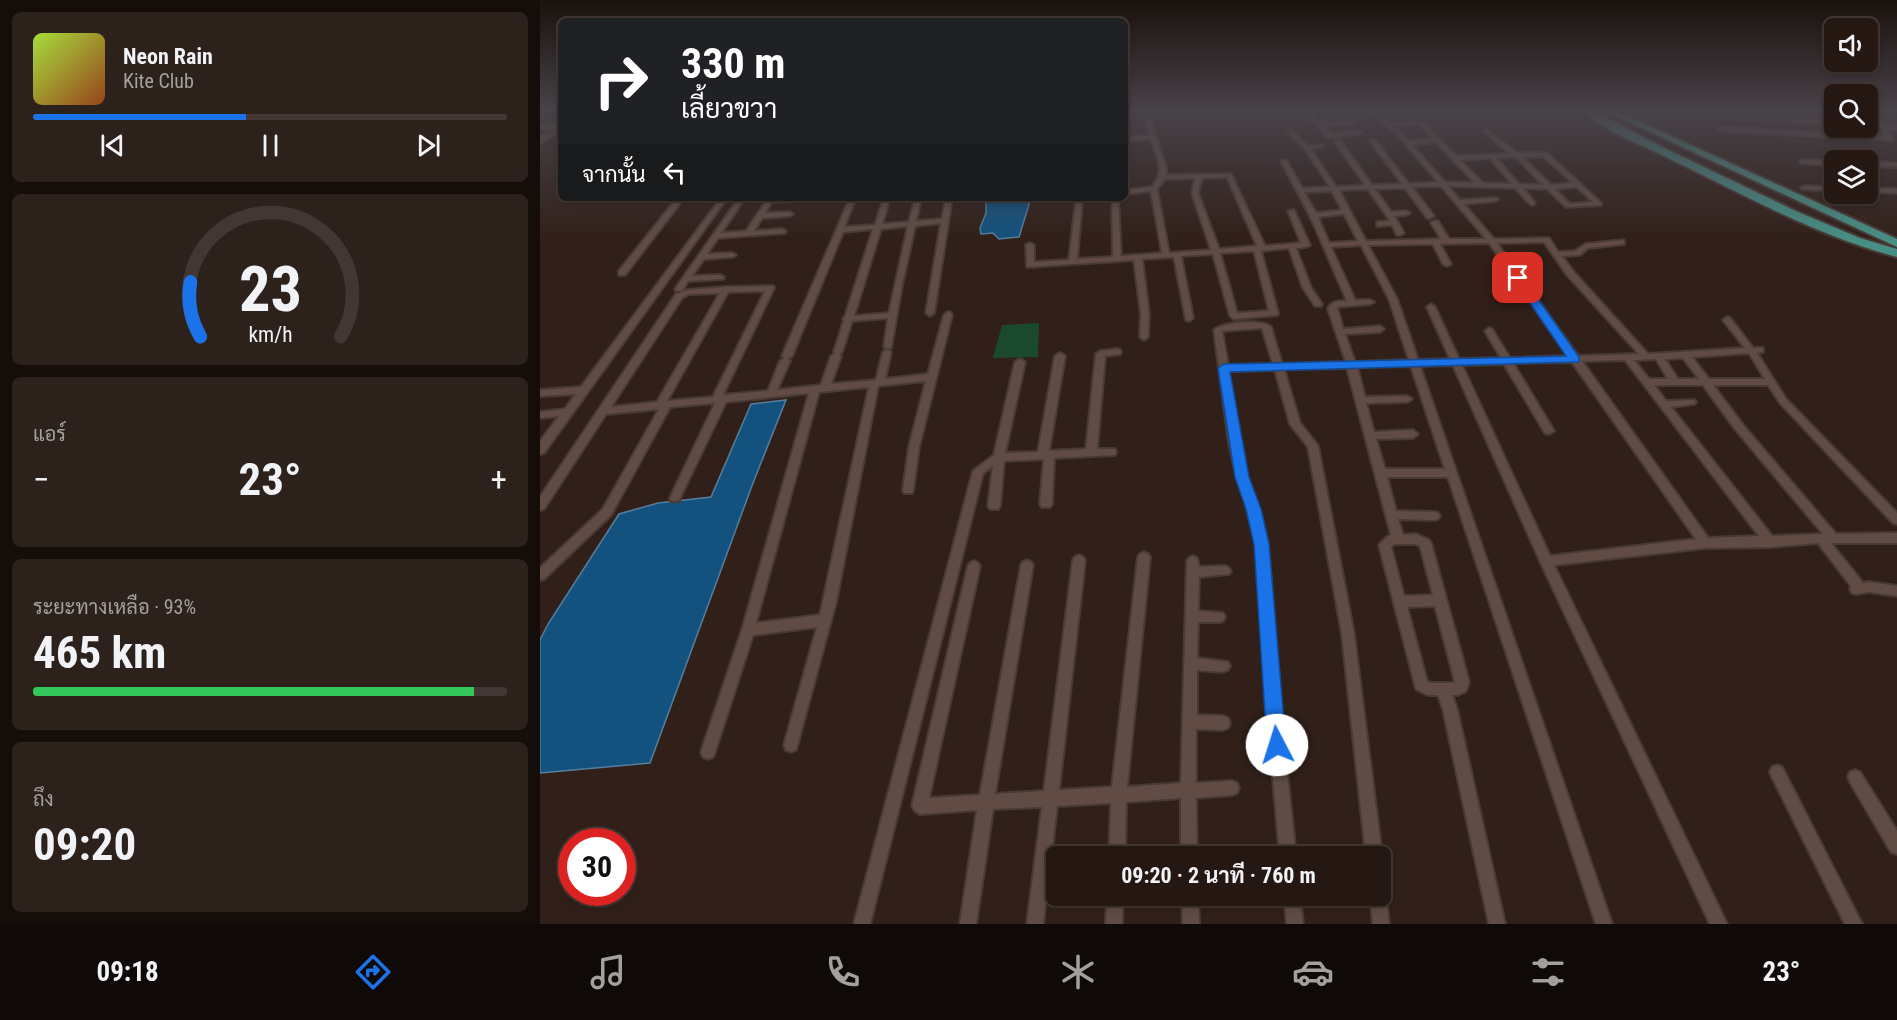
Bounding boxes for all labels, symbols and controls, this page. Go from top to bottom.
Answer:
map controls [1824,18,1878,204]
button: sound [1824,18,1878,72]
text: 330 m [681,39,786,88]
icon: right [582,42,660,120]
text: Neon Rain [123,44,213,69]
text: Kite Club [123,69,194,93]
button: search [1824,84,1878,138]
text: เลี้ยวขวา [681,93,777,125]
icon: previous [96,129,129,162]
icon: pause [254,129,287,162]
icon: next [412,129,445,162]
button: layers [1824,150,1878,204]
icon: left [658,156,691,189]
text: จากนั้น [582,162,646,187]
pin [1492,252,1543,303]
text: 23 [238,253,302,326]
icon: arrive [1501,261,1534,294]
text: km/h [248,322,292,347]
text: แอร์ [33,422,66,446]
text: 23° [239,453,302,506]
text: − [33,460,50,499]
text: + [491,460,507,499]
text: ระยะทางเหลือ · 93% [33,595,196,619]
text: 465 km [33,626,166,679]
position arrow [1245,713,1309,777]
text: ถึง [33,787,54,811]
text: 09:20 [33,818,136,871]
speed limit sign: 30 [558,828,636,906]
text: 09:20 · 2 นาที · 760 m [1121,863,1316,888]
icon: directions [352,951,394,993]
icon: music [587,951,629,993]
icon: phone [822,951,864,993]
icon: climate [1057,951,1099,993]
icon: car [1292,951,1334,993]
icon: filters [1527,951,1569,993]
text: 09:18 [97,956,159,988]
text: 23° [1763,956,1800,988]

